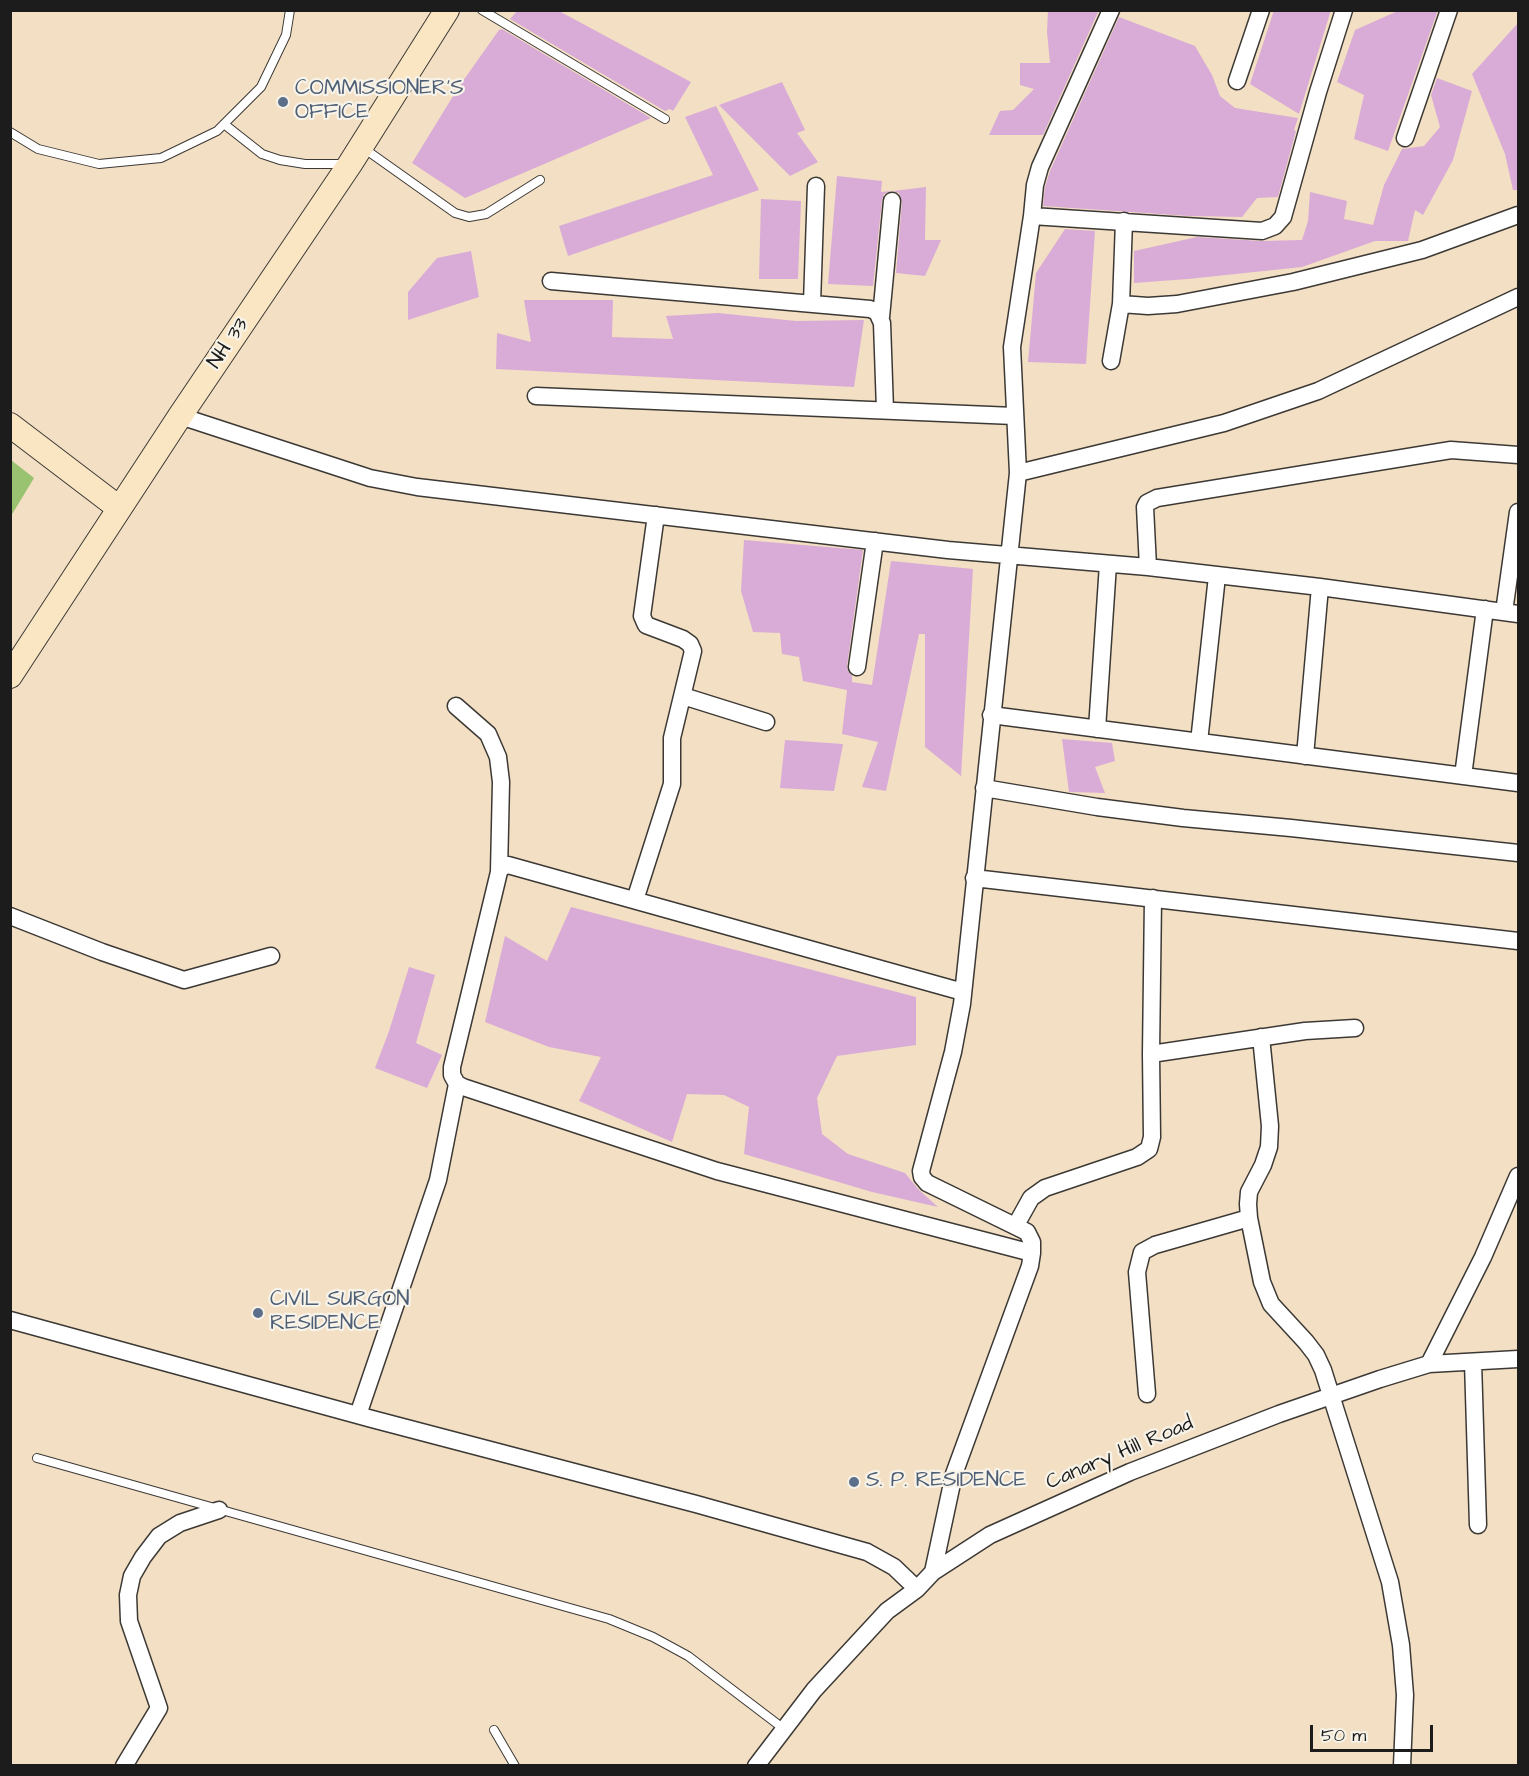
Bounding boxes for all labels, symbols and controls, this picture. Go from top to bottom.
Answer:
place label: COMMISSIONER'S OFFICE [295,77,464,127]
marker: COMMISSIONER'S OFFICE [276,95,290,109]
street label: NH 33 [203,314,255,374]
place label: CIVIL SURGON RESIDENCE [270,1288,409,1338]
marker: CIVIL SURGON RESIDENCE [251,1306,265,1320]
street label: Canary Hill Road [1043,1412,1197,1496]
place label: S. P. RESIDENCE [866,1469,1026,1495]
marker: S. P. RESIDENCE [847,1475,861,1489]
scale bar [1313,1713,1436,1751]
text: 50 m [1321,1723,1366,1748]

